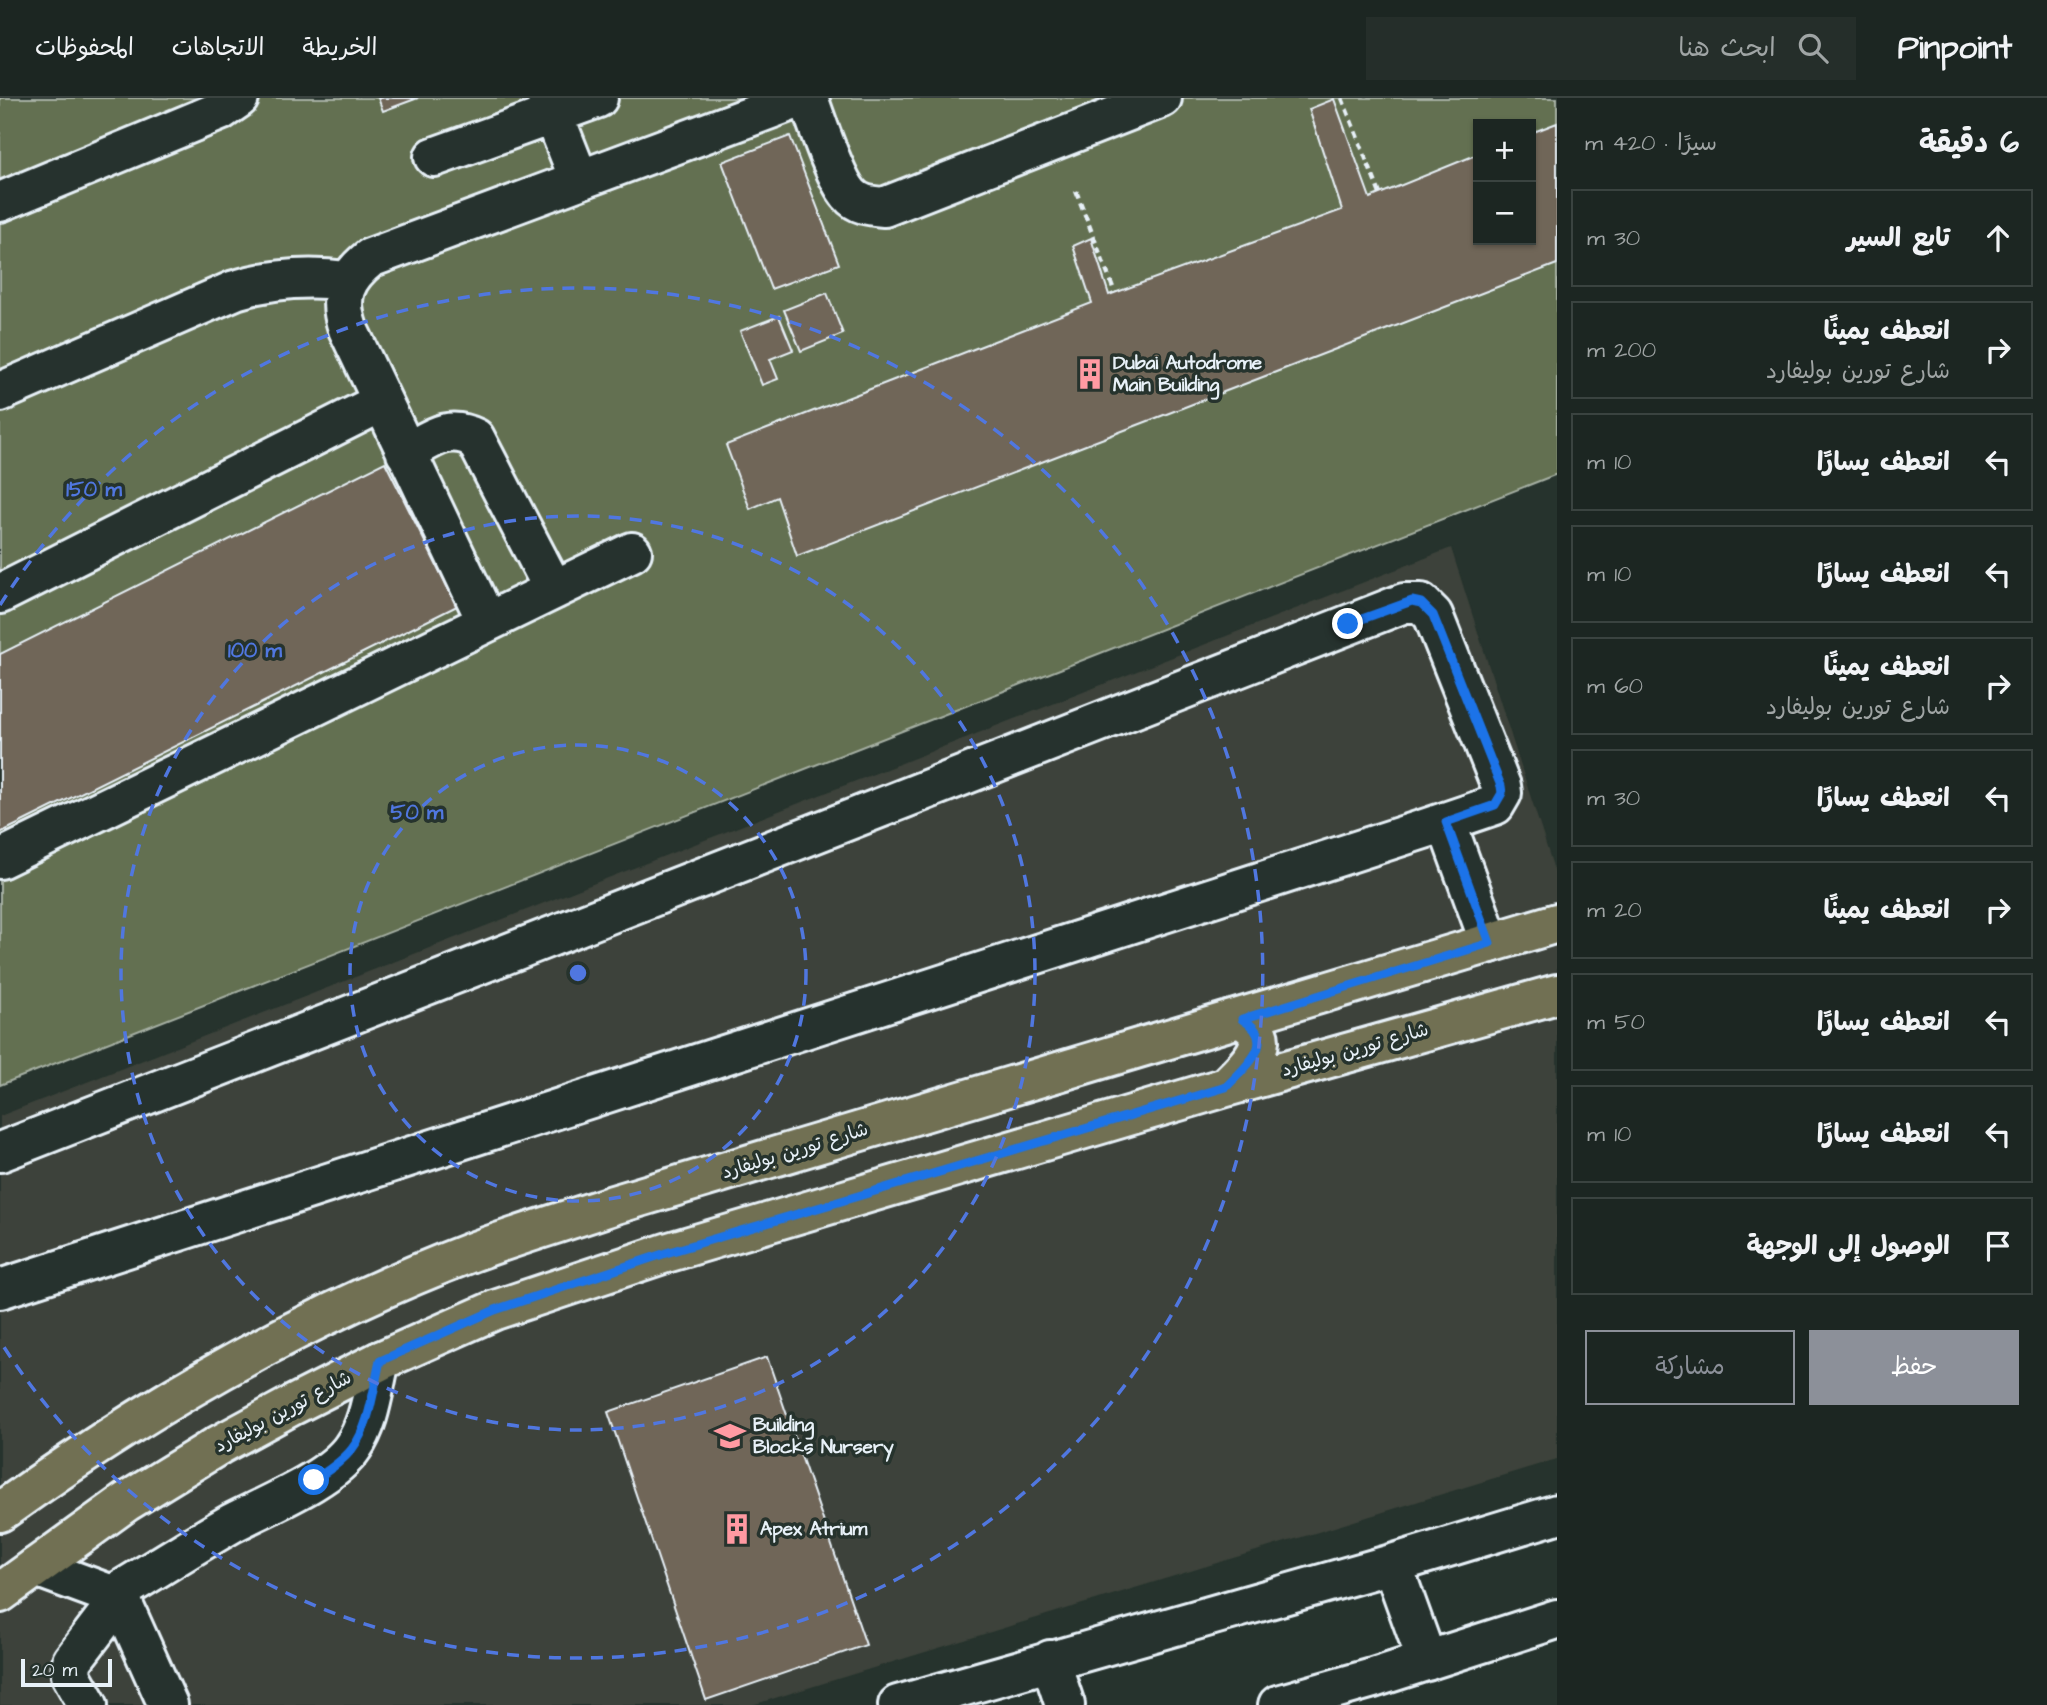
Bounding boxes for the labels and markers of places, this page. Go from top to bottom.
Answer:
place label: Dubai Autodrome Main Building [1113,350,1263,400]
building icon: Dubai Autodrome Main Building [1073,357,1107,391]
centre of rings [566,961,590,985]
place label: Building Blocks Nursery [753,1412,894,1462]
school or university icon: Building Blocks Nursery [713,1419,747,1453]
building icon: Apex Atrium [720,1512,754,1546]
place label: Apex Atrium [760,1516,868,1543]

